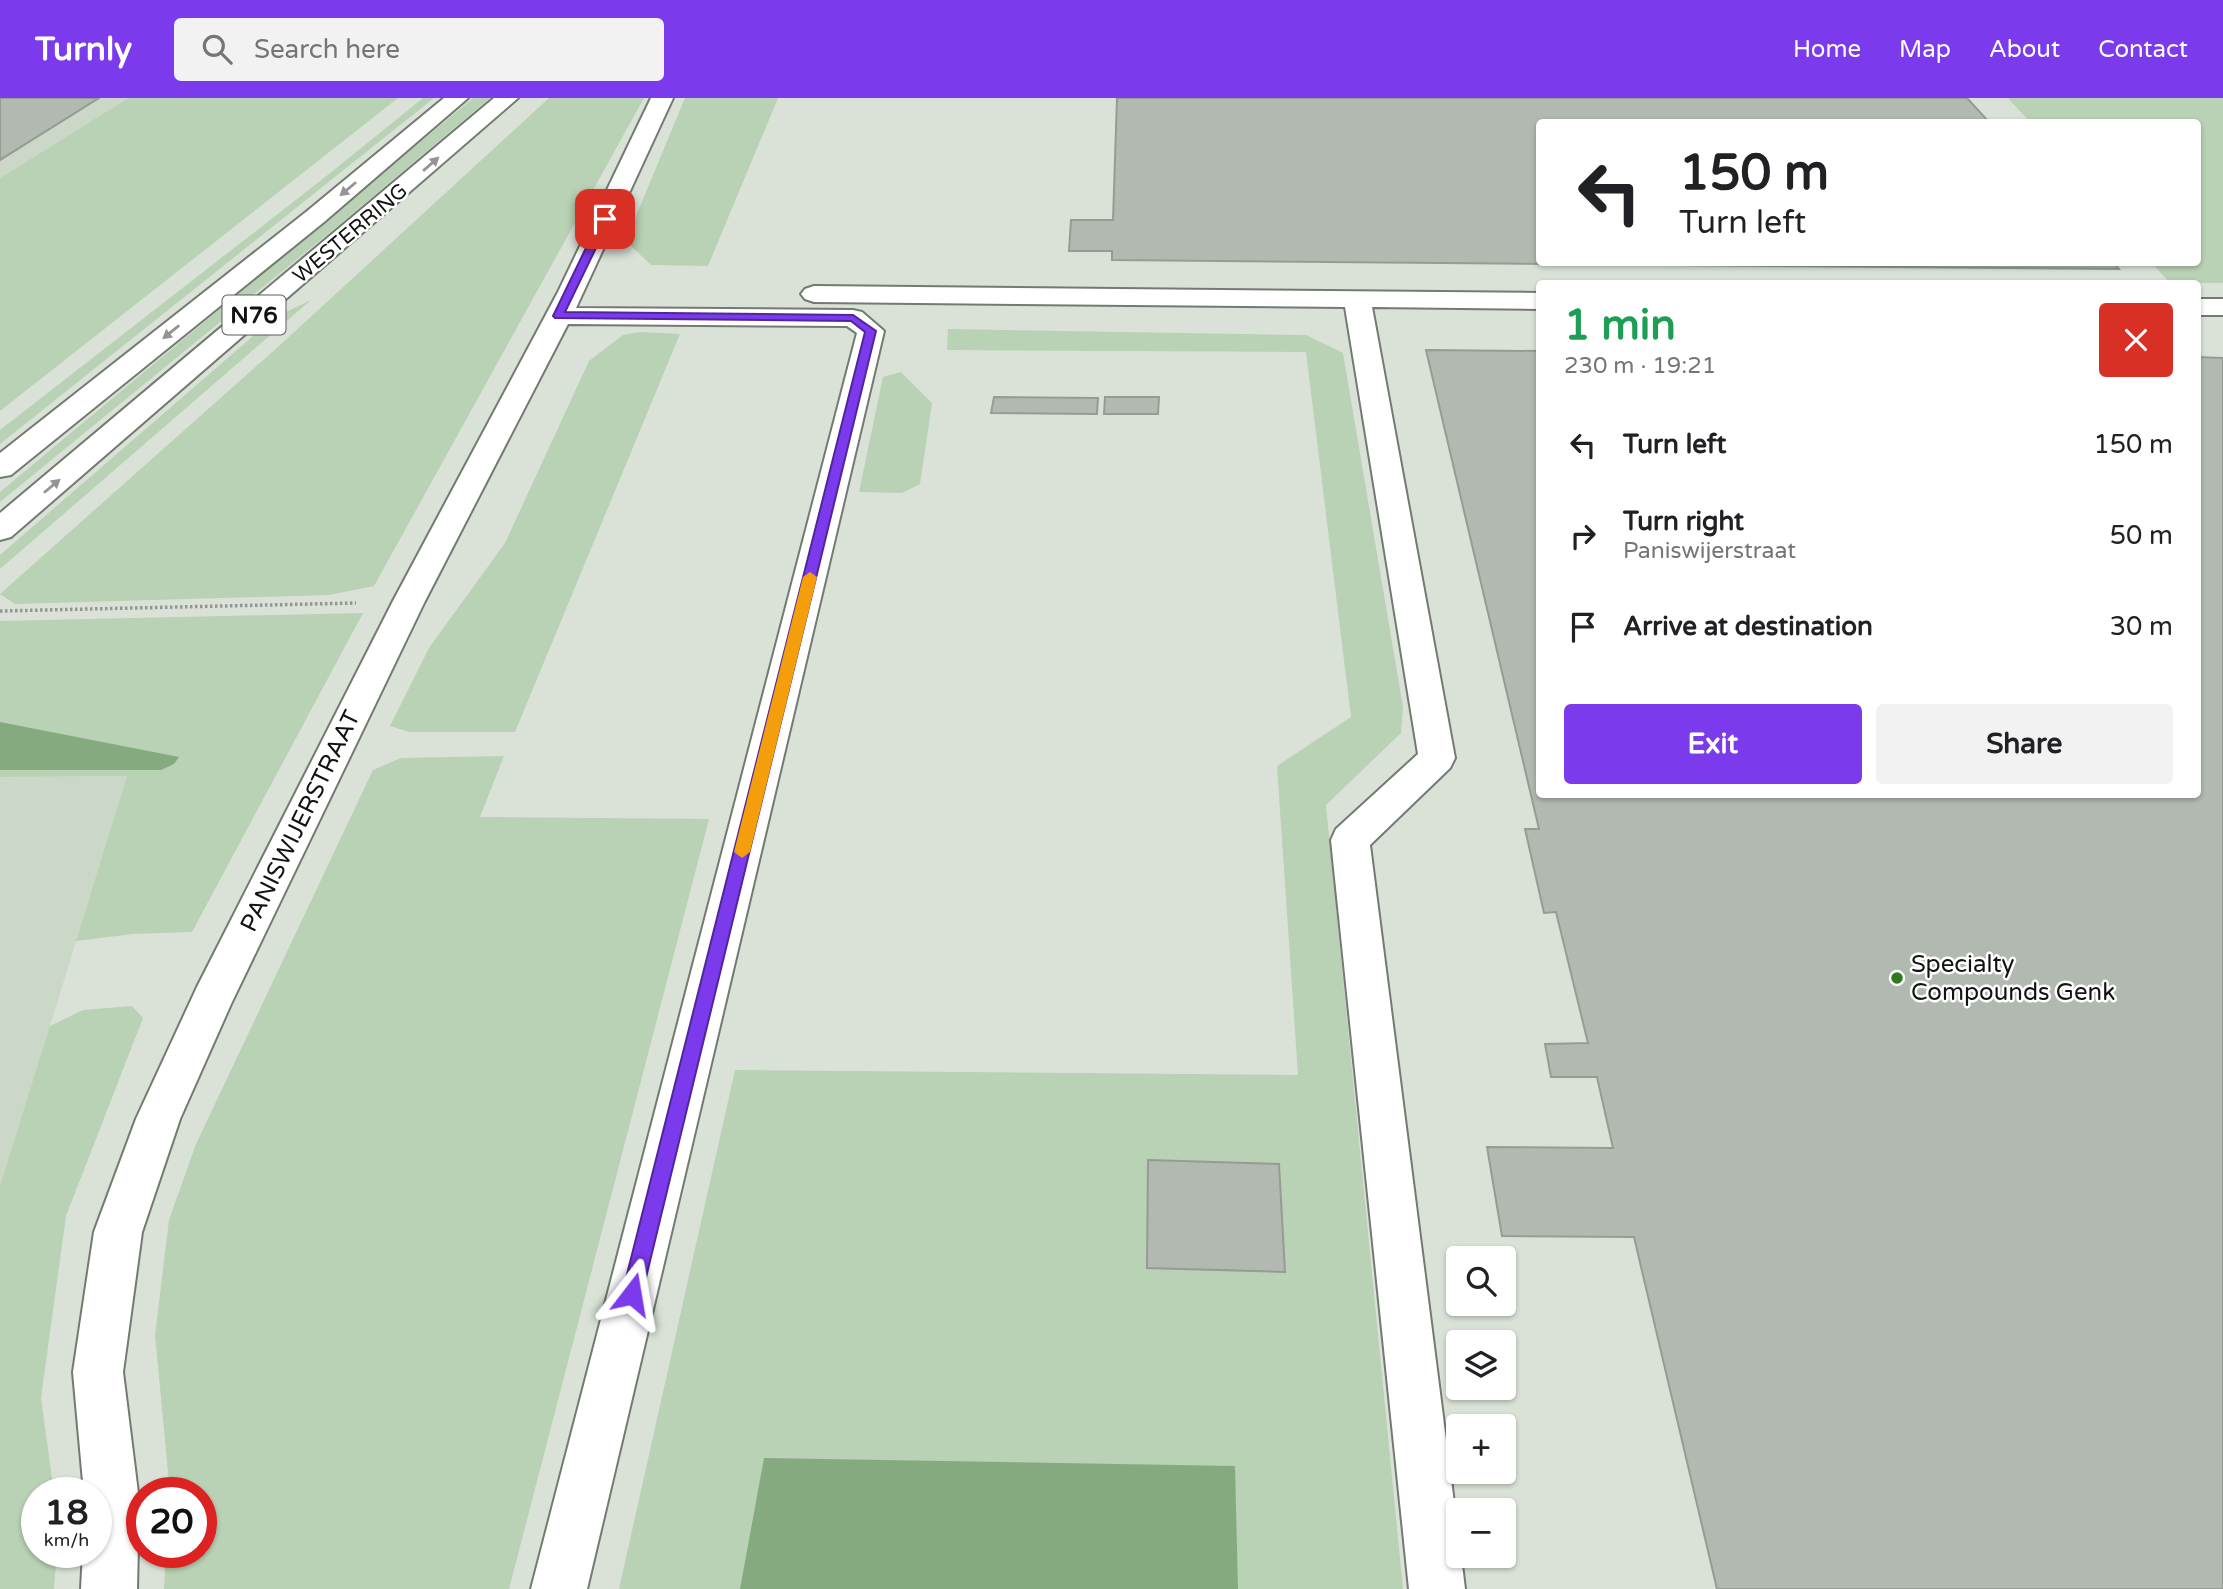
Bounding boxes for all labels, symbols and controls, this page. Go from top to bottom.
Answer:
search box [174,18,664,81]
text: Turnly [35,30,132,69]
icon: search [198,30,236,68]
text: Search here [254,34,400,65]
text: Home [1793,35,1861,64]
text: Map [1899,35,1951,64]
text: About [1989,35,2060,64]
text: Contact [2098,35,2188,64]
text: 150 m [1679,144,1829,203]
icon: left [1564,147,1655,238]
one-way arrow [422,156,440,172]
street label: WESTERRING [288,178,413,288]
one-way arrow [339,181,357,197]
pin [575,189,635,249]
icon: arrive [586,200,624,238]
text: Turn left [1679,204,1806,242]
road number: N76 [222,296,286,334]
text: 1 min [1564,300,1676,351]
button: close [2099,303,2173,377]
one-way arrow [162,324,179,339]
text: 230 m · 19:21 [1564,352,1716,380]
icon: left [1564,426,1602,464]
text: Turn left [1623,429,1726,460]
text: 150 m [2093,429,2173,460]
one-way arrow [43,478,61,493]
text: Turn right [1623,506,1744,537]
icon: right [1564,517,1602,555]
text: 50 m [2110,520,2173,551]
text: Paniswijerstraat [1623,537,1796,565]
icon: arrive [1564,608,1602,646]
text: Arrive at destination [1623,611,1873,642]
text: 30 m [2110,611,2173,642]
button: Exit [1564,704,1862,784]
button: Share [1876,704,2173,784]
street label: PANISWIJERSTRAAT [234,705,367,937]
place label: Specialty Compounds Genk [1911,950,2115,1007]
marker: Specialty Compounds Genk [1889,970,1905,986]
map controls [1446,1246,1516,1568]
button: search [1446,1246,1516,1316]
position arrow [595,1257,669,1331]
button: layers [1446,1330,1516,1400]
button: + [1446,1414,1516,1484]
speed limit sign: 20 [126,1477,217,1568]
text: 18 [45,1492,88,1534]
button: − [1446,1498,1516,1568]
text: km/h [44,1529,89,1551]

